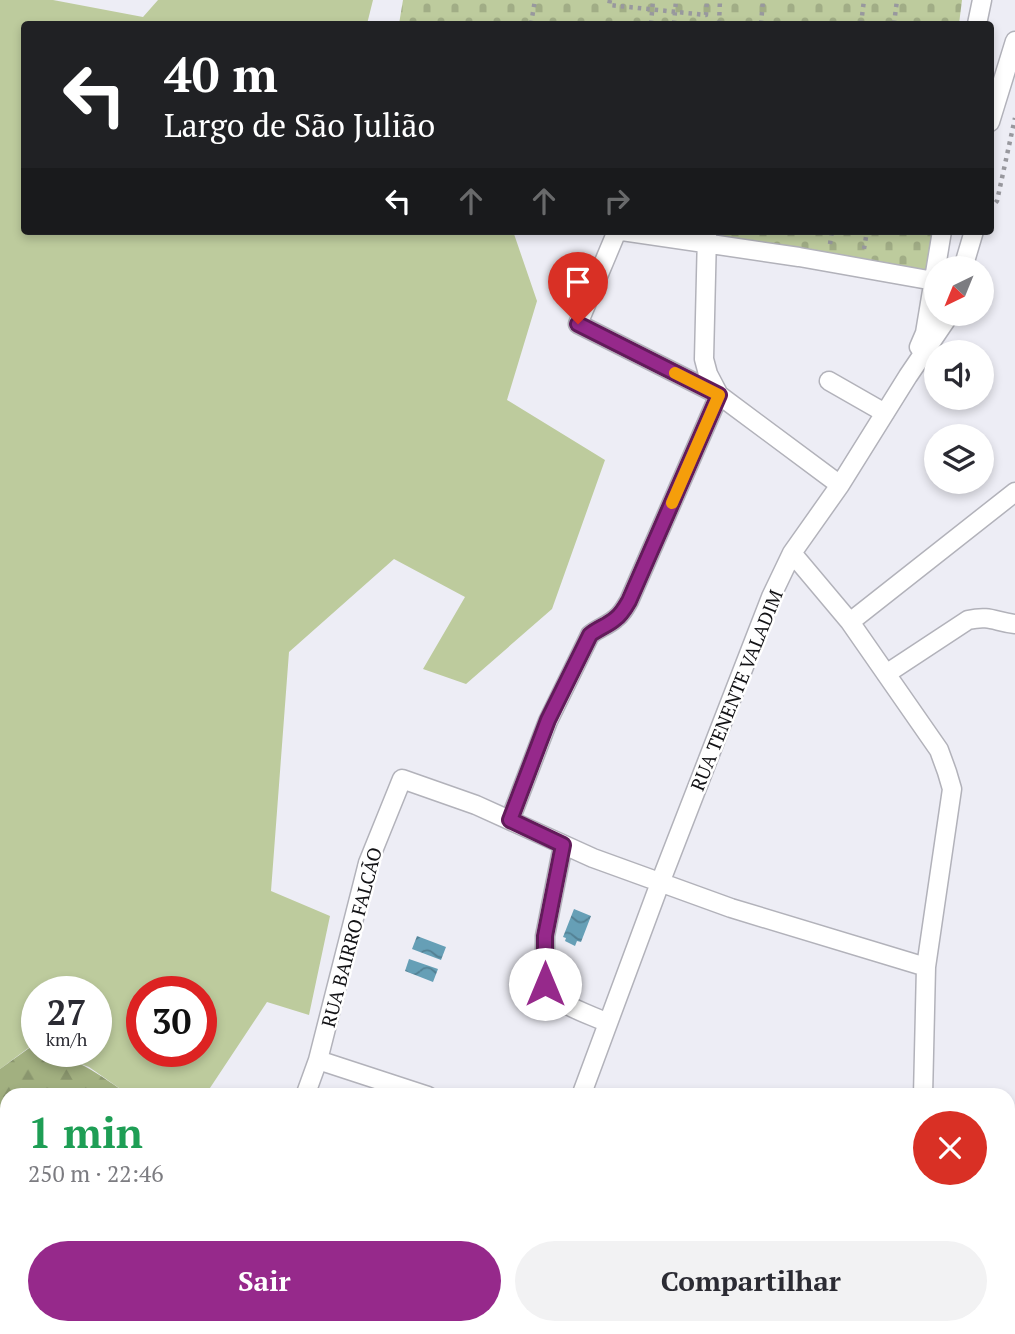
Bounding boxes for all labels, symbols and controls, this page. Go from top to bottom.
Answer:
text: 40 m [164,41,278,106]
icon: left [49,49,140,140]
text: Largo de São Julião [164,104,435,146]
icon: left [379,182,417,220]
icon: ahead [452,182,490,220]
icon: ahead [525,182,563,220]
icon: right [598,182,636,220]
pin [548,252,608,324]
north arrow [924,256,994,326]
map controls [924,256,994,494]
icon: arrive [559,263,597,301]
button: sound [924,340,994,410]
button: layers [924,424,994,494]
street label: RUA TENENTE VALADIM [684,586,788,794]
street label: RUA BAIRRO FALCÃO [315,844,387,1030]
position arrow [508,947,582,1021]
speed limit sign: 30 [126,976,217,1067]
text: 27 [47,989,86,1035]
text: km/h [46,1027,87,1051]
text: 1 min [28,1104,143,1160]
button: close [913,1111,987,1185]
text: 250 m · 22:46 [28,1158,163,1189]
button: Sair [28,1241,501,1321]
button: Compartilhar [515,1241,987,1321]

